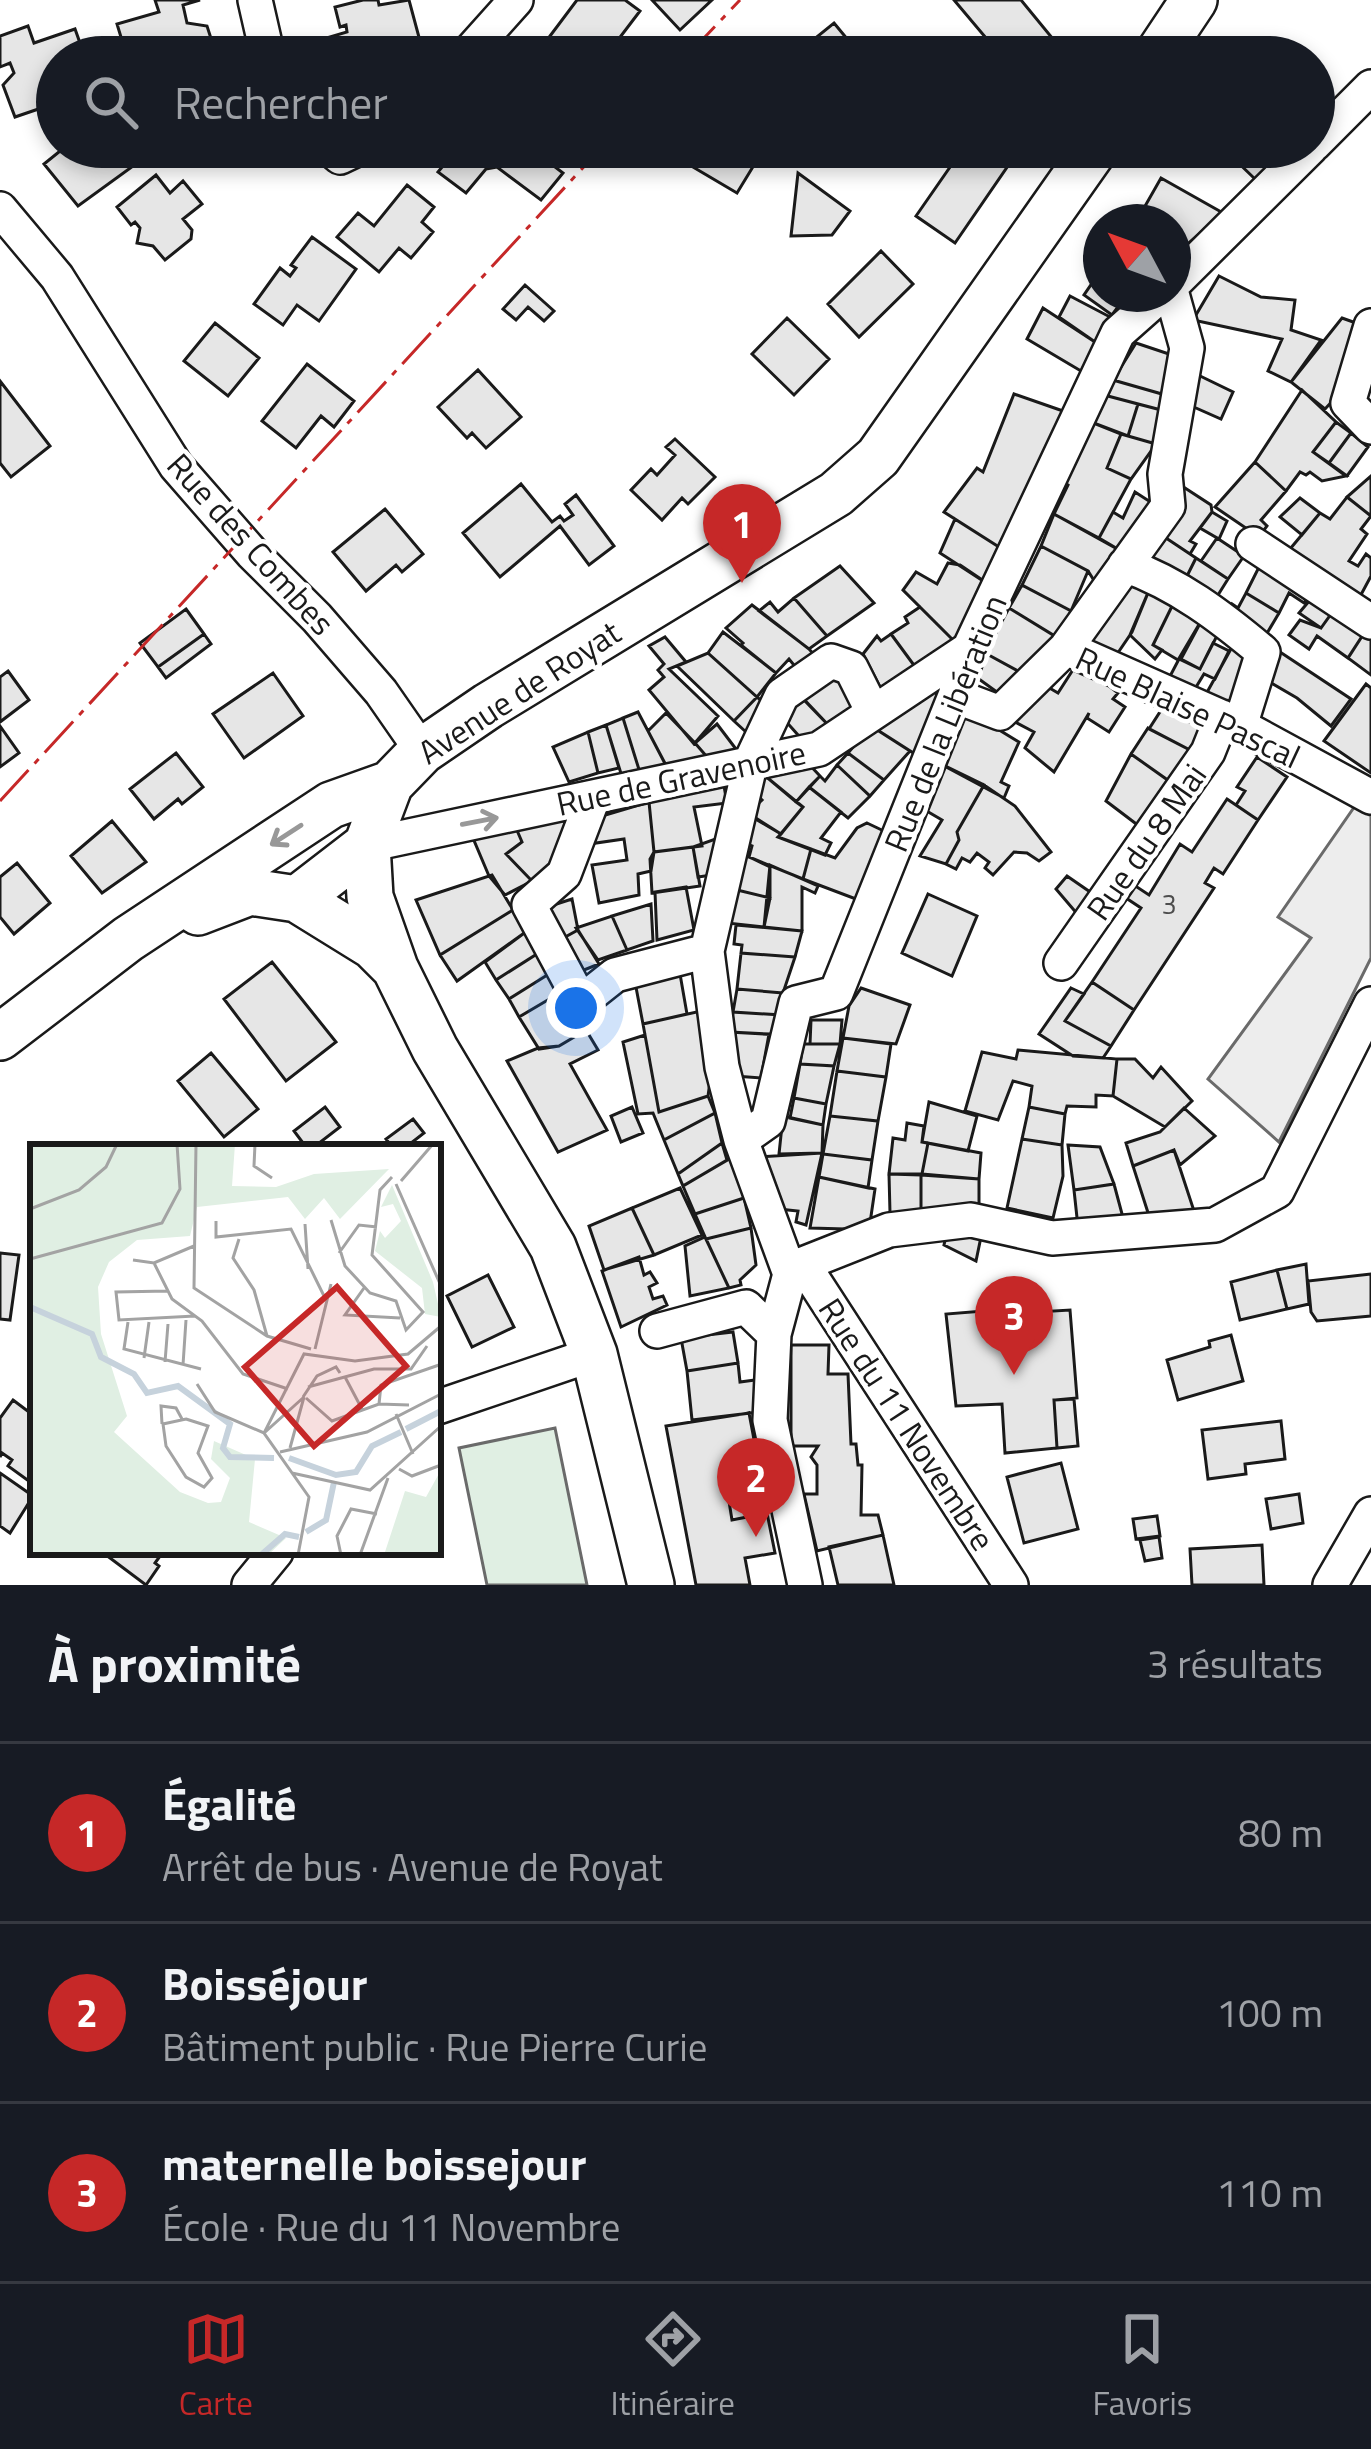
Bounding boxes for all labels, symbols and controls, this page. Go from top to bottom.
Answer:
search box [36,36,1335,168]
text: Rechercher [174,68,388,136]
icon: search [78,69,144,135]
north arrow [1083,204,1191,312]
street label: Rue des Combes [155,442,347,646]
pin: 1 [703,484,781,583]
street label: Rue de la Libération [871,587,1019,859]
street label: Avenue de Royat [408,607,631,776]
street label: Rue Blaise Pascal [1068,633,1308,781]
street label: Rue de Gravenoire [552,727,810,829]
street label: Rue du 8 Mai [1074,753,1218,931]
one-way arrow [459,809,498,831]
one-way arrow [269,822,303,847]
house number: 3 [1161,883,1177,924]
your location [546,978,606,1038]
inset map [30,1144,441,1555]
pin: 3 [975,1276,1053,1375]
street label: Rue du 11 Novembre [806,1288,1008,1560]
pin: 2 [717,1438,795,1537]
text: À proximité [48,1624,301,1702]
text: 3 résultats [1147,1634,1323,1693]
text: Égalité [162,1769,297,1837]
text: 1 [76,1803,98,1862]
text: 80 m [1238,1803,1323,1862]
text: Arrêt de bus · Avenue de Royat [162,1837,663,1896]
text: Boisséjour [162,1949,368,2017]
text: 2 [76,1983,98,2042]
text: 100 m [1216,1983,1323,2042]
text: Bâtiment public · Rue Pierre Curie [162,2017,708,2076]
text: maternelle boissejour [162,2129,587,2197]
text: 3 [76,2163,98,2222]
text: 110 m [1216,2163,1323,2222]
text: École · Rue du 11 Novembre [162,2197,620,2256]
tab: Carte [179,2306,253,2428]
tab: Itinéraire [611,2306,735,2428]
tab: Favoris [1093,2306,1192,2428]

